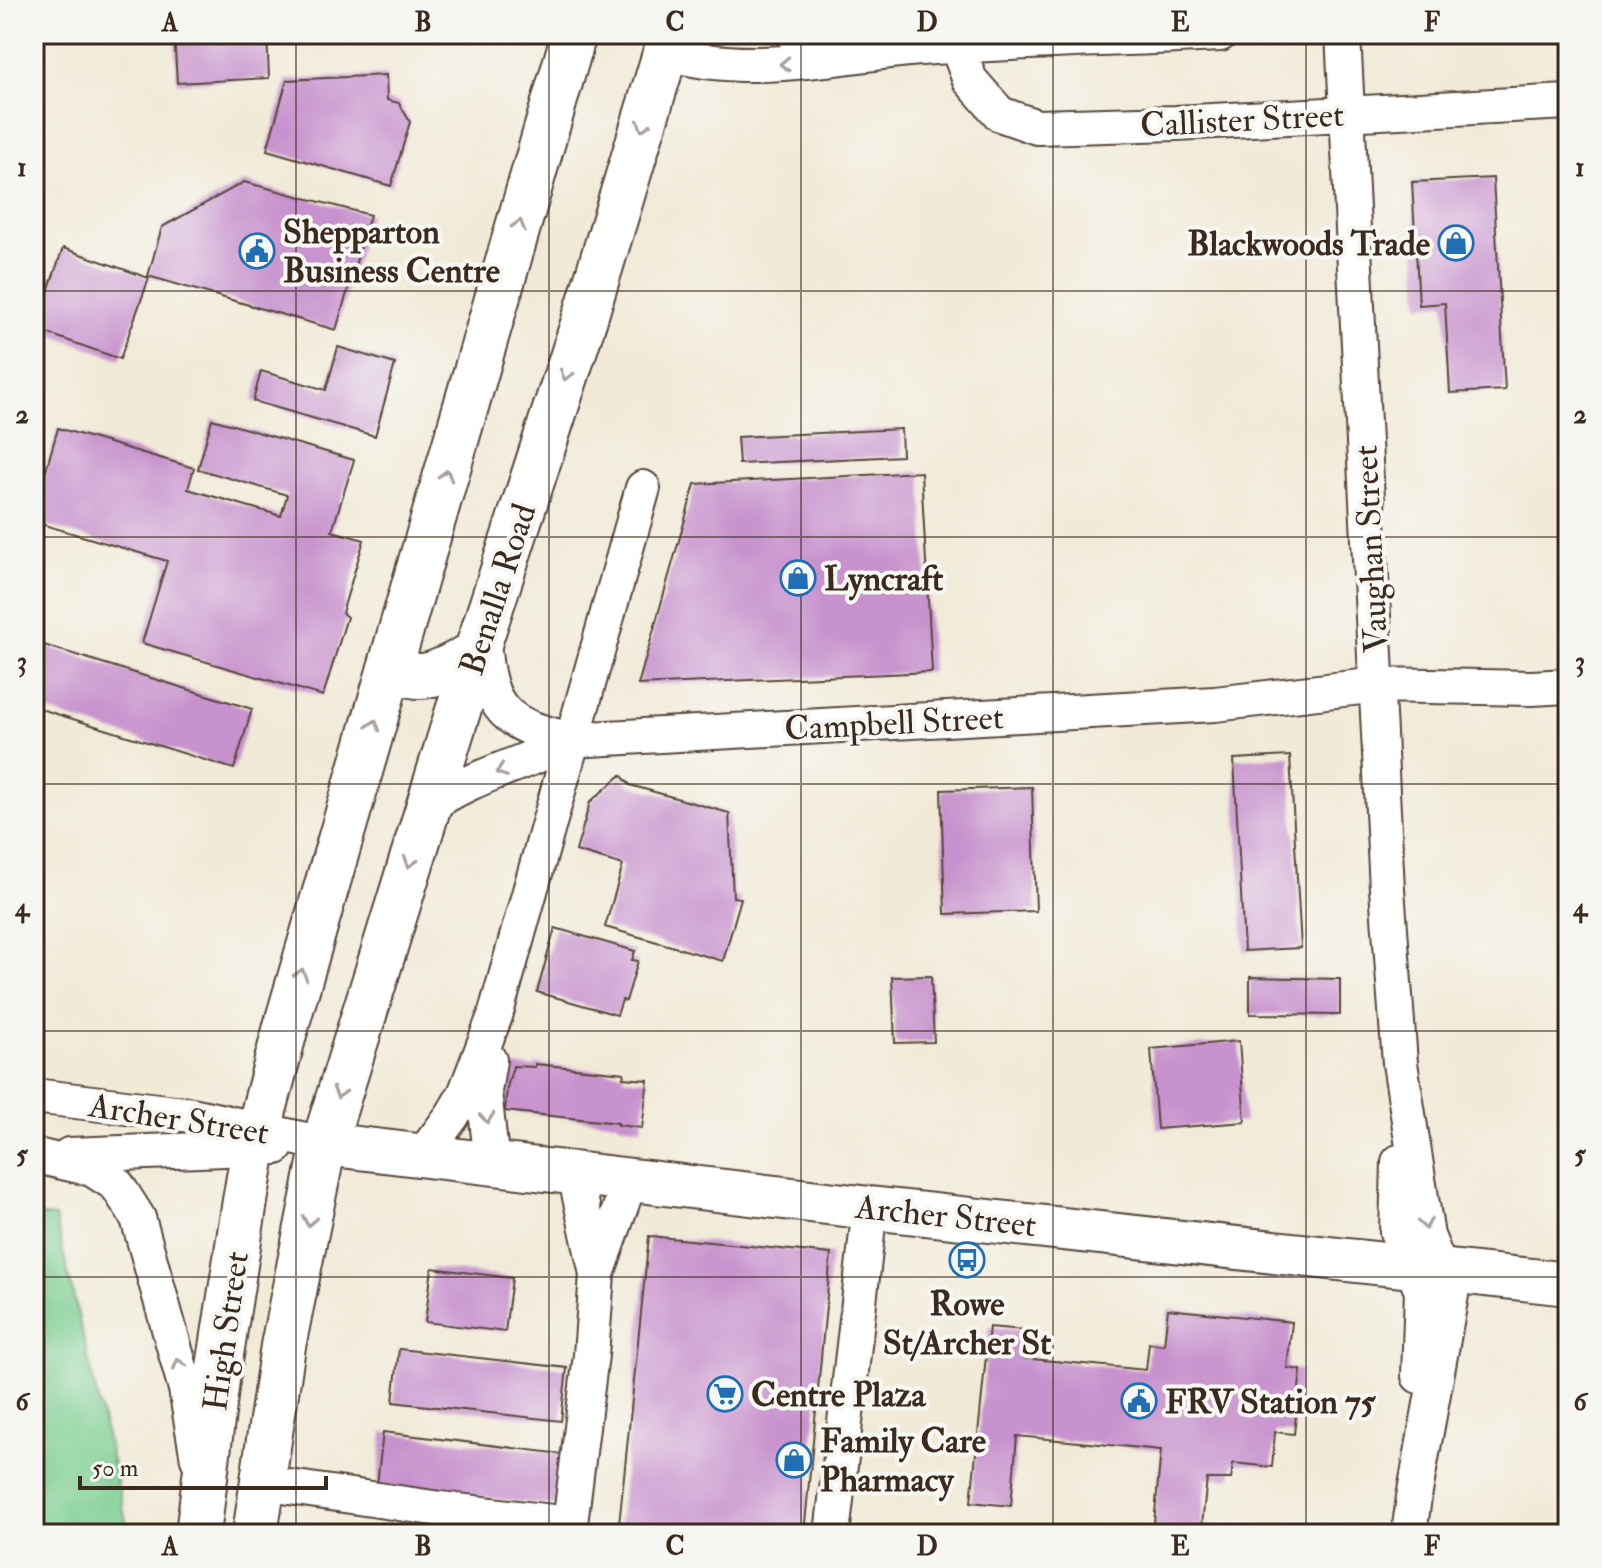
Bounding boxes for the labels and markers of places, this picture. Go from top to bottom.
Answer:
place label: Shepparton Business Centre [283,211,501,293]
place label: Blackwoods Trade [1187,223,1431,266]
shop icon: Blackwoods Trade [1437,224,1475,262]
public building icon: Shepparton Business Centre [238,232,276,270]
place label: Lyncraft [824,558,943,601]
shop icon: Lyncraft [779,559,817,597]
bus stop icon: Rowe St/Archer St [948,1241,986,1279]
place label: Rowe St/Archer St [883,1283,1051,1365]
place label: Centre Plaza [751,1374,926,1417]
supermarket icon: Centre Plaza [706,1375,744,1413]
place label: FRV Station 75 [1165,1381,1377,1424]
public building icon: FRV Station 75 [1120,1382,1158,1420]
place label: Family Care Pharmacy [820,1420,987,1502]
shop icon: Family Care Pharmacy [775,1441,813,1479]

